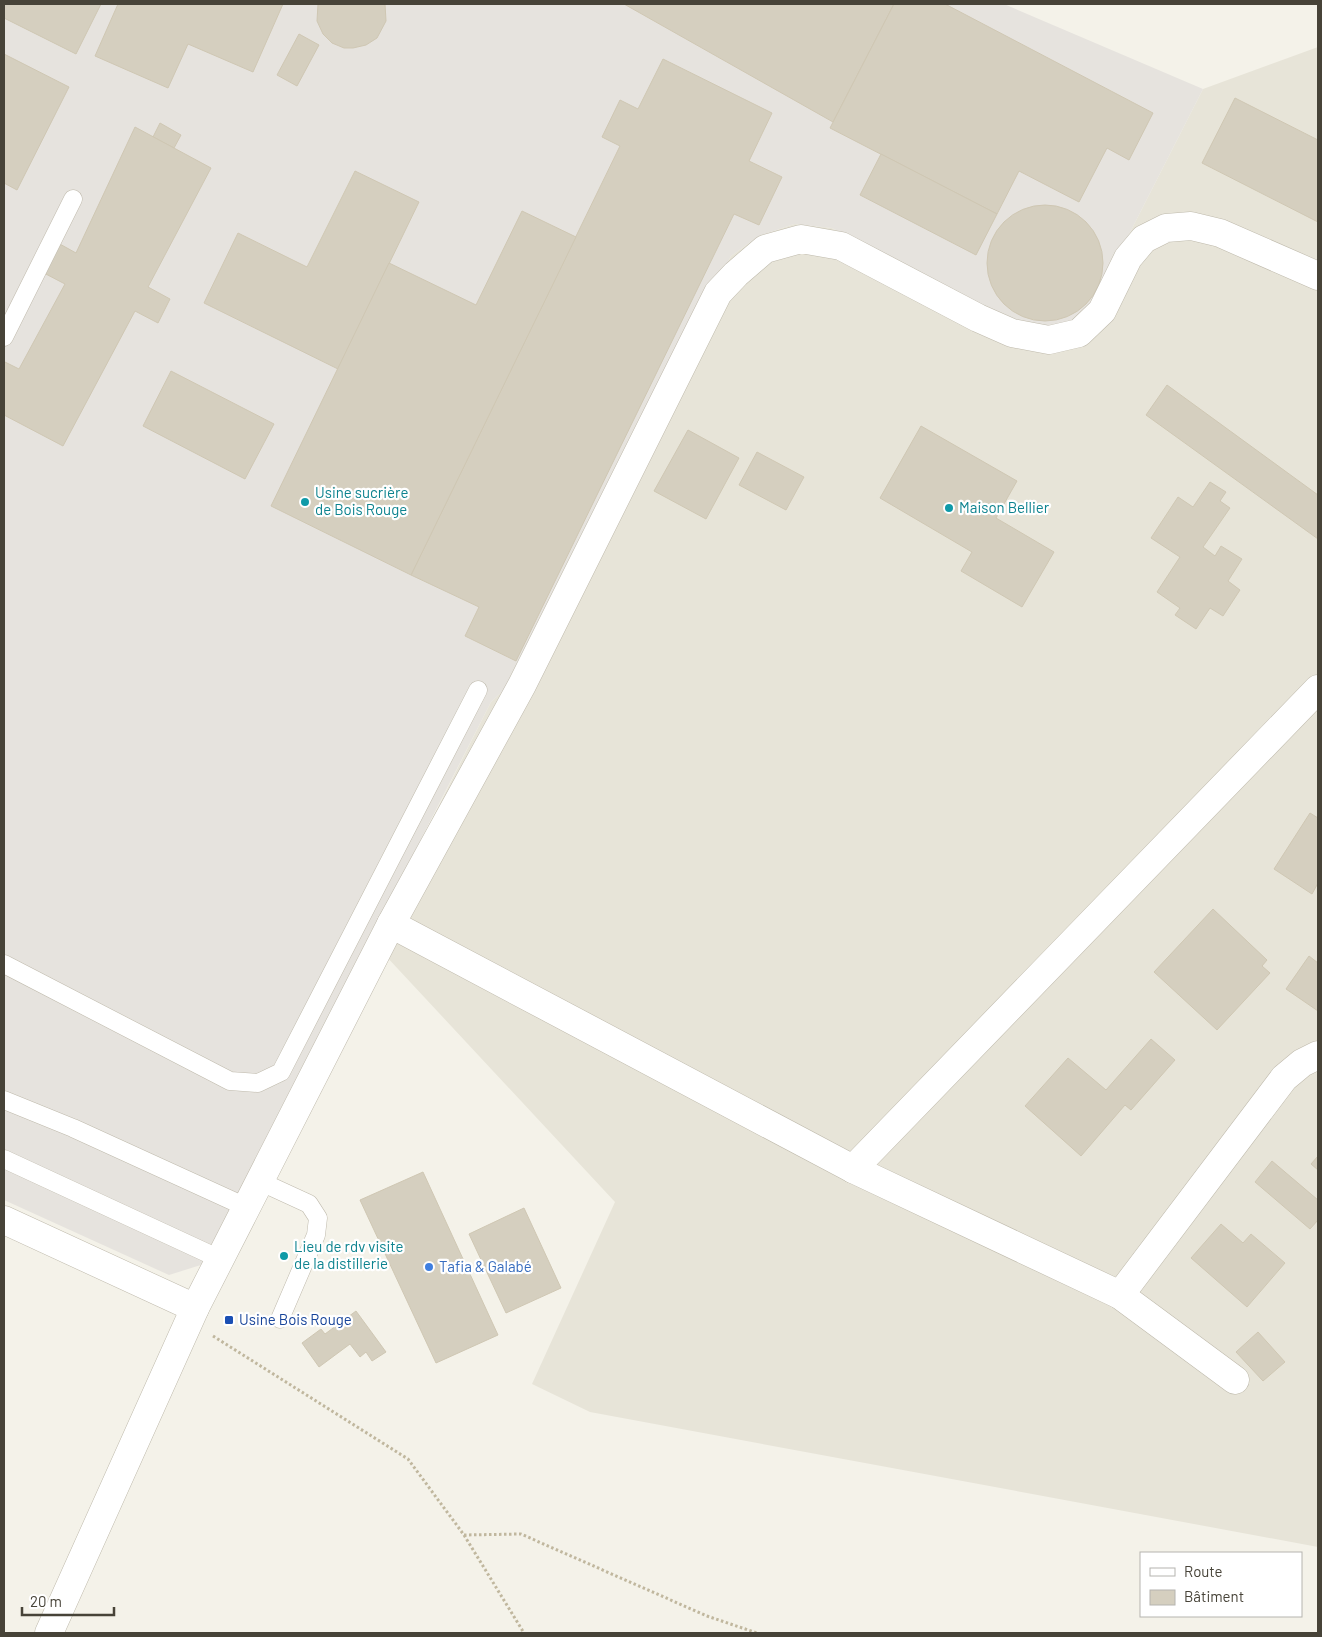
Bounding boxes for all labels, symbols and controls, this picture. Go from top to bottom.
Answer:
place label: Usine sucrière de Bois Rouge [315,483,408,518]
marker: Usine sucrière de Bois Rouge [299,496,311,508]
place label: Maison Bellier [959,498,1050,516]
marker: Maison Bellier [943,502,955,514]
place label: Lieu de rdv visite de la distillerie [294,1237,404,1272]
marker: Lieu de rdv visite de la distillerie [278,1250,290,1262]
place label: Tafia & Galabé [439,1257,532,1275]
marker: Tafia & Galabé [423,1261,435,1273]
place label: Usine Bois Rouge [239,1310,352,1328]
marker: Usine Bois Rouge [223,1314,235,1326]
legend [1140,1552,1302,1617]
text: Route [1184,1562,1223,1580]
scale bar [22,1584,115,1616]
text: Bâtiment [1184,1587,1244,1605]
text: 20 m [30,1592,62,1610]

